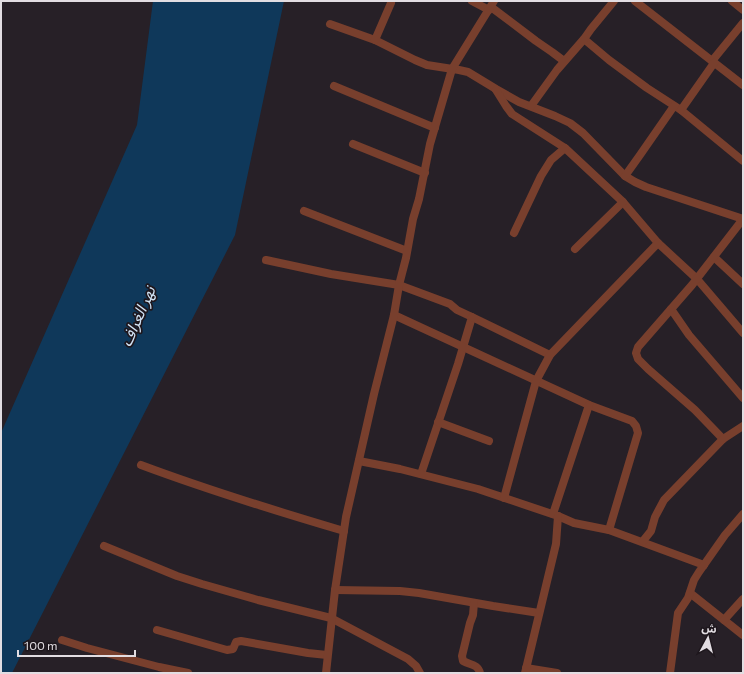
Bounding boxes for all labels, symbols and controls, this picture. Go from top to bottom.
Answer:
water label: نهر الغراف [115,282,160,349]
north arrow [688,618,728,658]
text: ش [701,620,718,636]
scale bar [18,632,135,658]
text: 100 m [24,638,58,652]

